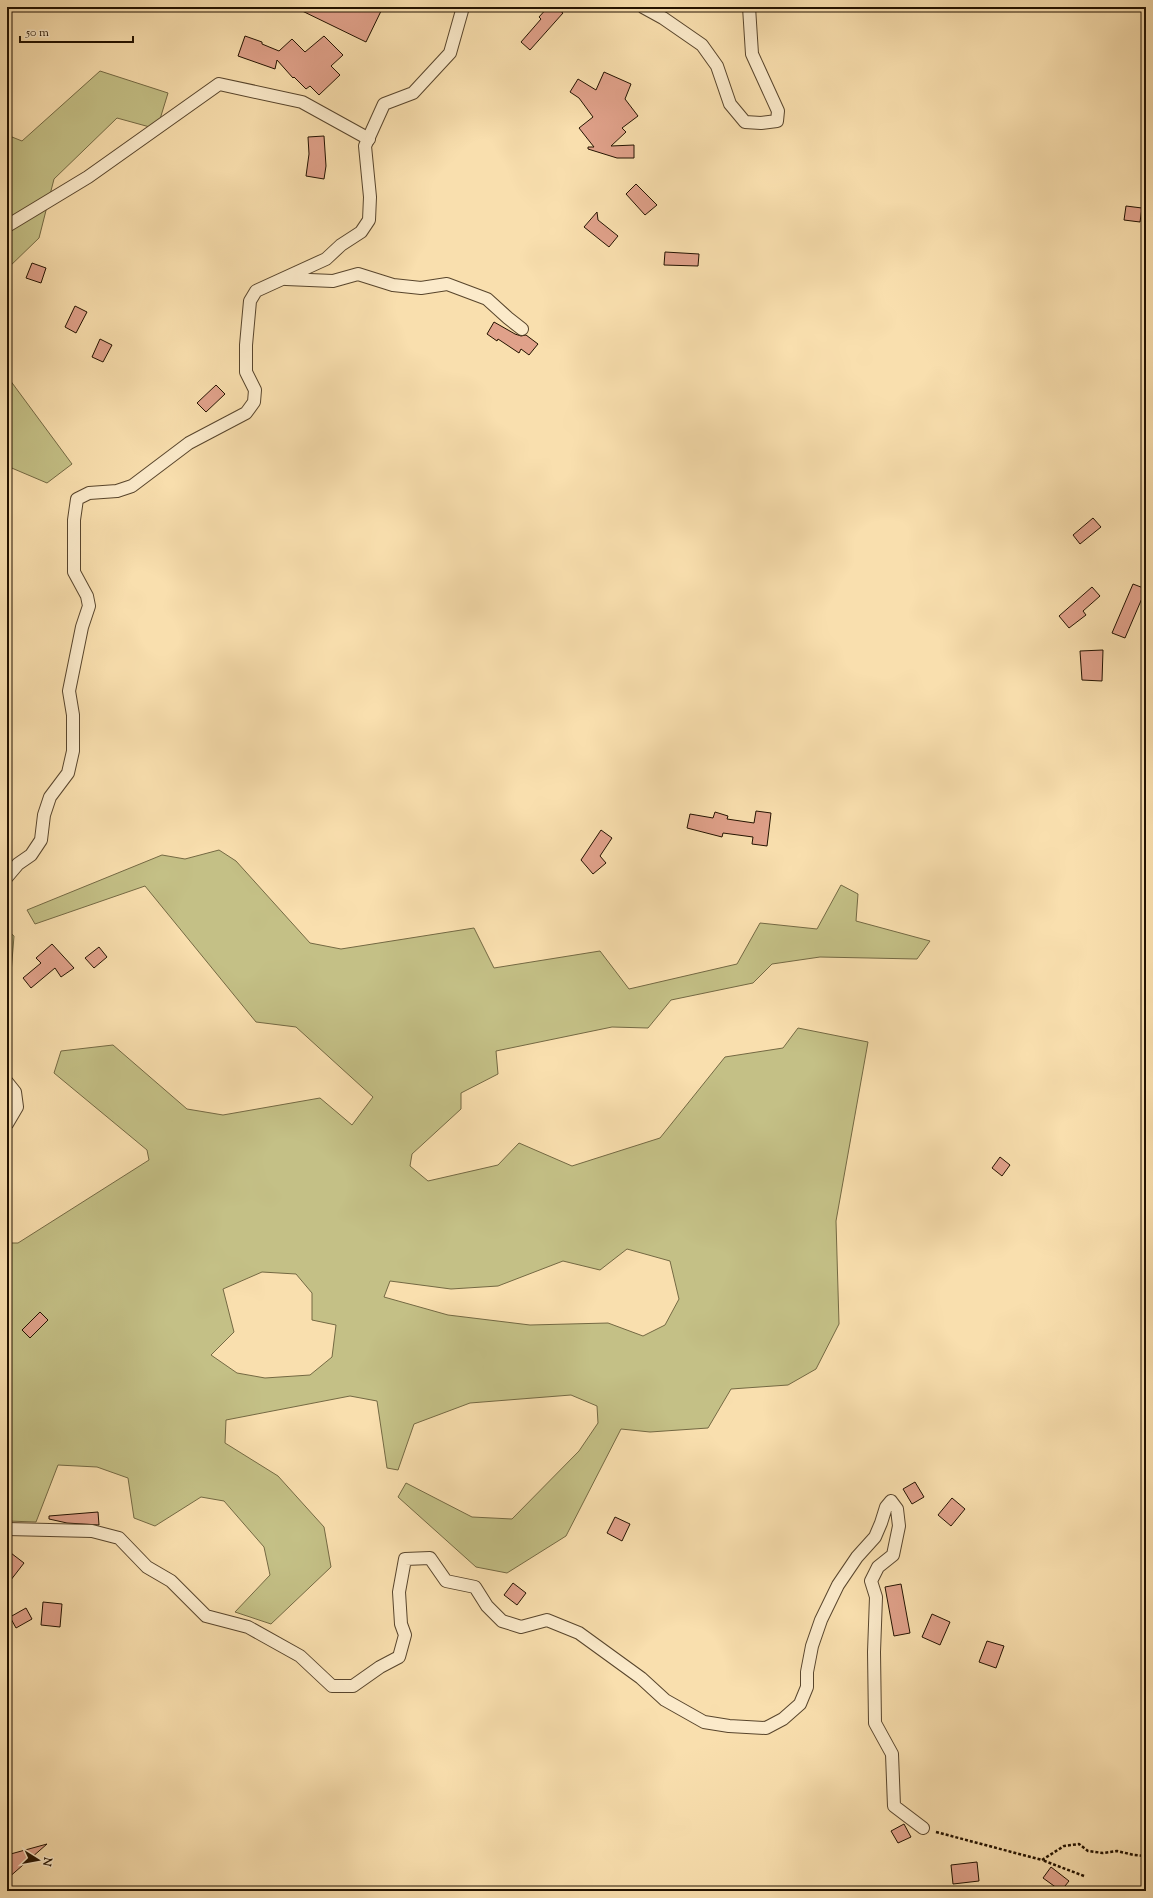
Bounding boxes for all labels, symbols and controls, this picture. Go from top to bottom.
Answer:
scale bar [20,18,133,44]
text: 50 m [25,24,49,42]
north arrow [18,1840,58,1880]
text: N [38,1855,56,1868]

